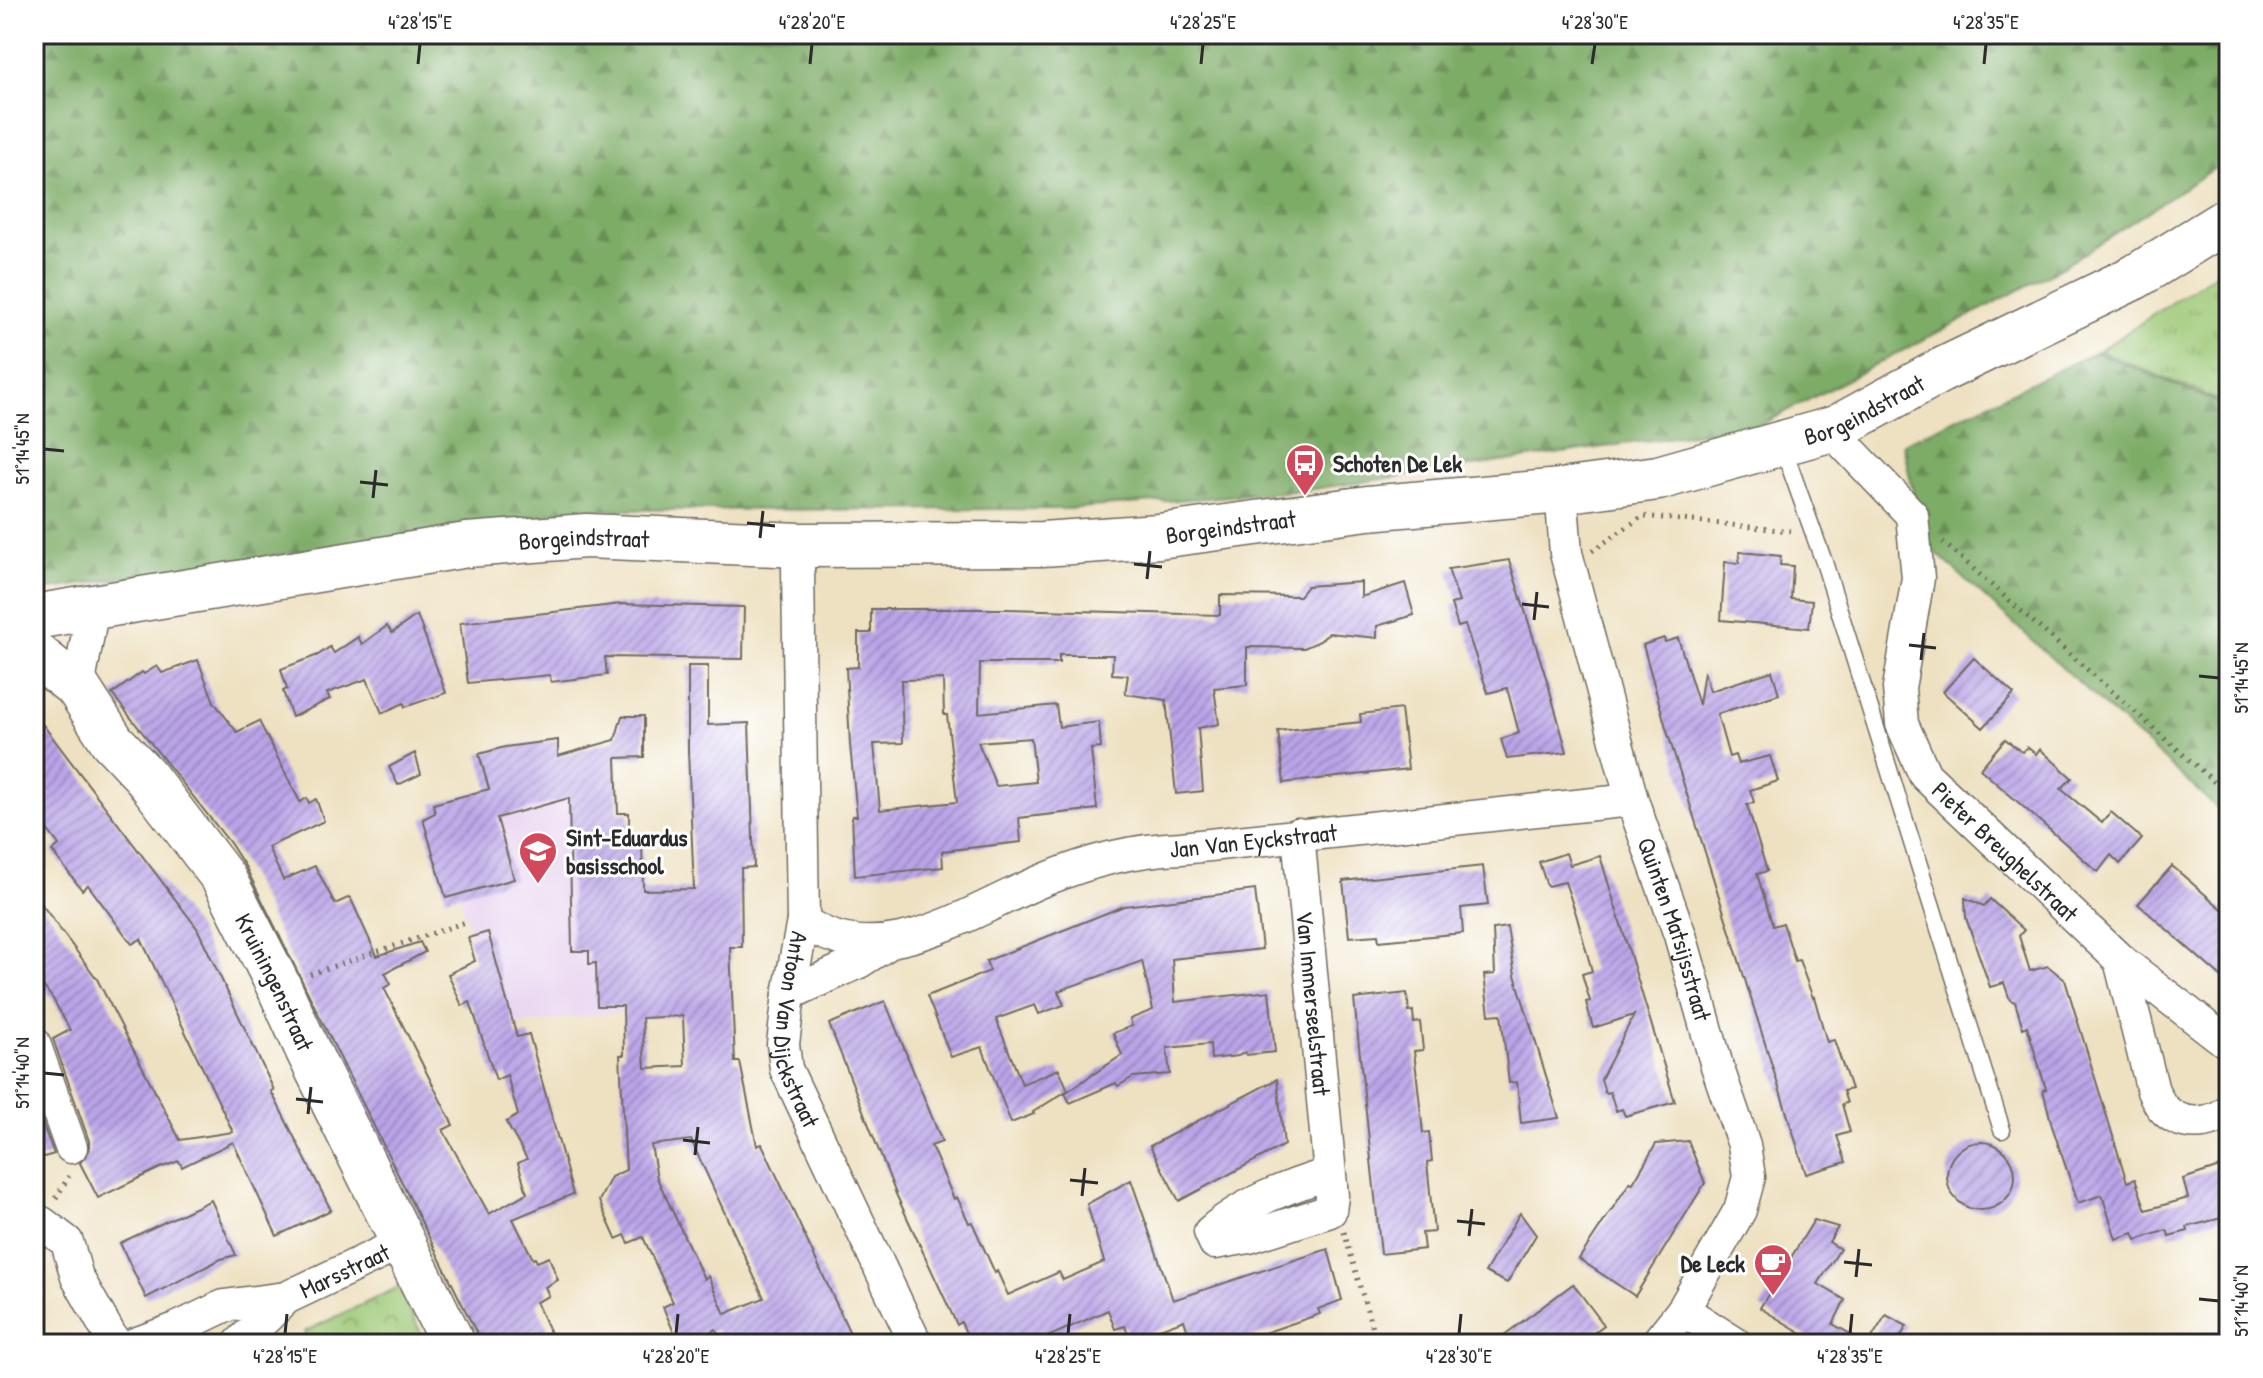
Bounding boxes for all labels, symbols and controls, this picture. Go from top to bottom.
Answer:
text: 4°28'15"E [388,8,452,35]
text: 4°28'20"E [779,8,845,35]
text: 4°28'25"E [1170,8,1236,35]
text: 4°28'30"E [1562,8,1628,35]
text: 4°28'35"E [1953,8,2019,35]
street label: Borgeindstraat [1800,366,1931,452]
text: 51°14'45"N [8,413,35,485]
bus stop icon: Schoten De Lek [1284,442,1326,497]
place label: Schoten De Lek [1333,447,1462,479]
street label: Borgeindstraat [1164,502,1298,551]
street label: Borgeindstraat [517,520,650,557]
text: 51°14'45"N [2227,642,2254,714]
street label: Pieter Breughelstraat [1925,774,2086,929]
street label: Jan Van Eyckstraat [1169,815,1339,865]
place label: Sint-Eduardus basisschool [566,821,688,881]
school or university icon: Sint-Eduardus basisschool [517,830,559,885]
street label: Quinten Matsijsstraat [1631,833,1720,1025]
street label: Kruiningenstraat [228,908,322,1056]
street label: Van Immerseelstraat [1289,910,1339,1098]
street label: Antoon Van Dijckstraat [767,929,828,1133]
text: 51°14'40"N [8,1037,35,1109]
street label: Marsstraat [294,1235,395,1305]
cafe icon: De Leck [1752,1242,1794,1297]
place label: De Leck [1681,1247,1745,1279]
text: 51°14'40"N [2227,1265,2254,1337]
text: 4°28'15"E [253,1342,317,1369]
text: 4°28'20"E [643,1342,709,1369]
text: 4°28'25"E [1035,1342,1101,1369]
text: 4°28'30"E [1426,1342,1492,1369]
text: 4°28'35"E [1817,1342,1883,1369]

